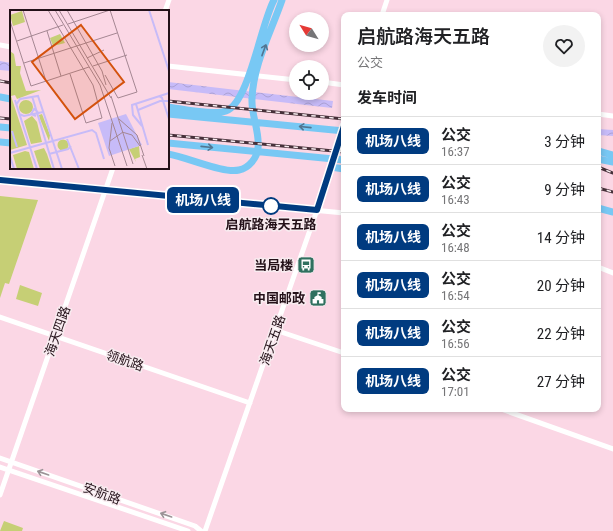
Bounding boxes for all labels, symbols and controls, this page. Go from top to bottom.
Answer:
inset map [10,10,169,169]
north arrow [289,12,329,52]
map controls [289,12,329,100]
text: 启航路海天五路 [357,25,490,48]
button: heart [543,25,585,67]
one-way arrow [260,45,268,57]
text: 公交 [357,55,383,70]
button: locate [289,60,329,100]
text: 发车时间 [357,89,417,107]
one-way arrow [299,123,312,131]
text: 公交 [441,126,471,144]
text: 机场八线 [365,133,421,149]
text: 3 分钟 [544,133,585,151]
one-way arrow [200,143,213,151]
text: 16:37 [441,144,470,159]
text: 公交 [441,174,471,192]
text: 机场八线 [365,181,421,197]
text: 9 分钟 [544,181,585,199]
line badge: 机场八线 [175,187,231,213]
text: 机场八线 [175,192,231,208]
text: 16:43 [441,192,470,207]
marker: 启航路海天五路 [262,197,280,215]
place label: 启航路海天五路 [225,217,317,232]
text: 公交 [441,222,471,240]
text: 机场八线 [365,229,421,245]
text: 14 分钟 [537,229,585,247]
text: 16:48 [441,240,470,255]
bus stop icon: 当局楼 [296,255,316,275]
place label: 当局楼 [254,258,293,273]
text: 公交 [441,270,471,288]
text: 机场八线 [365,277,421,293]
text: 20 分钟 [537,277,585,295]
public building icon: 中国邮政 [308,288,328,308]
text: 16:54 [441,288,470,303]
place label: 中国邮政 [253,291,305,306]
street label: 海天四路 [42,304,73,358]
street label: 海天五路 [257,313,288,367]
text: 公交 [441,318,471,336]
text: 机场八线 [365,325,421,341]
text: 22 分钟 [537,325,585,343]
text: 16:56 [441,336,470,351]
street label: 领航路 [104,347,146,374]
text: 公交 [441,366,471,384]
text: 机场八线 [365,373,421,389]
text: 27 分钟 [537,373,585,391]
text: 17:01 [441,384,470,399]
one-way arrow [38,468,50,476]
street label: 安航路 [81,480,123,507]
one-way arrow [161,511,173,519]

